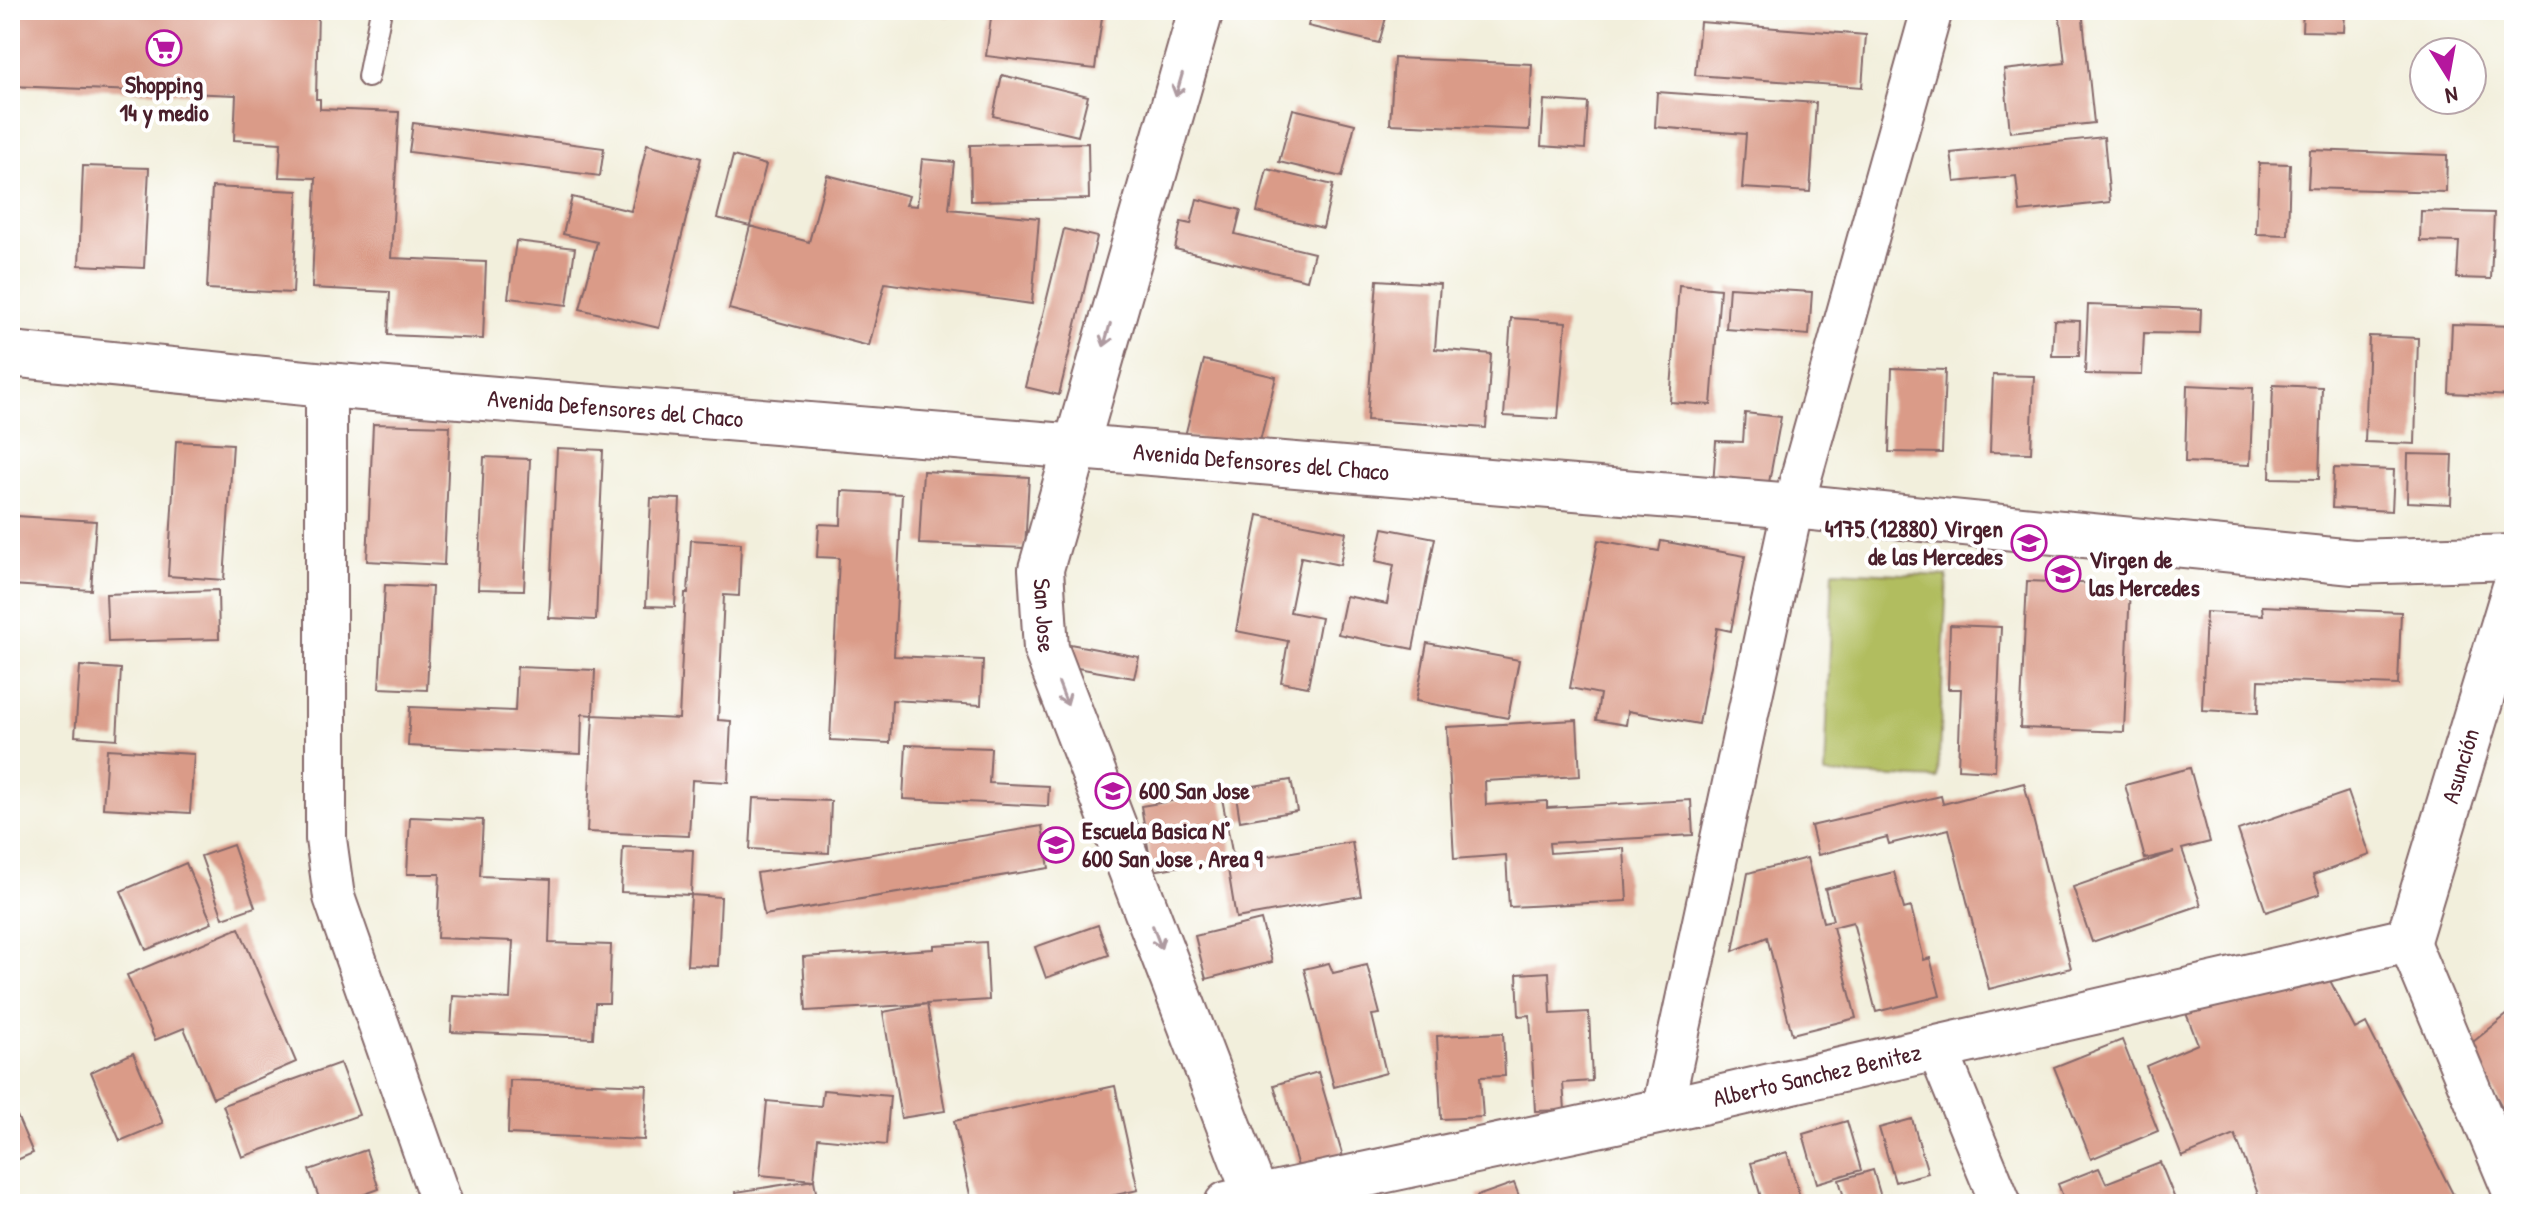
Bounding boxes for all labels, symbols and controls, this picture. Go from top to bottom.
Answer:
supermarket icon: Shopping 14 y medio [145,29,183,67]
north arrow [2408,36,2488,116]
place label: Shopping 14 y medio [119,68,209,129]
one-way arrow [1171,71,1186,97]
text: N [2443,80,2460,112]
one-way arrow [1099,321,1114,347]
street label: Avenida Defensores del Chaco [486,381,745,434]
street label: Avenida Defensores del Chaco [1132,435,1391,488]
place label: 4175 (12880) Virgen de las Mercedes [1825,512,2003,572]
school or university icon: 4175 (12880) Virgen de las Mercedes [2010,524,2048,562]
place label: Virgen de las Mercedes [2089,543,2200,603]
school or university icon: Virgen de las Mercedes [2044,555,2082,593]
street label: San Jose [1027,577,1063,654]
one-way arrow [1057,681,1071,706]
street label: Asunción [2433,724,2486,807]
school or university icon: 600 San Jose [1094,772,1132,810]
place label: 600 San Jose [1139,774,1250,806]
place label: Escuela Basica N° 600 San Jose , Area 9 [1082,814,1263,874]
school or university icon: Escuela Basica N° 600 San Jose , Area 9 [1037,826,1075,864]
one-way arrow [1151,924,1165,949]
street label: Alberto Sanchez Benitez [1710,1035,1924,1114]

